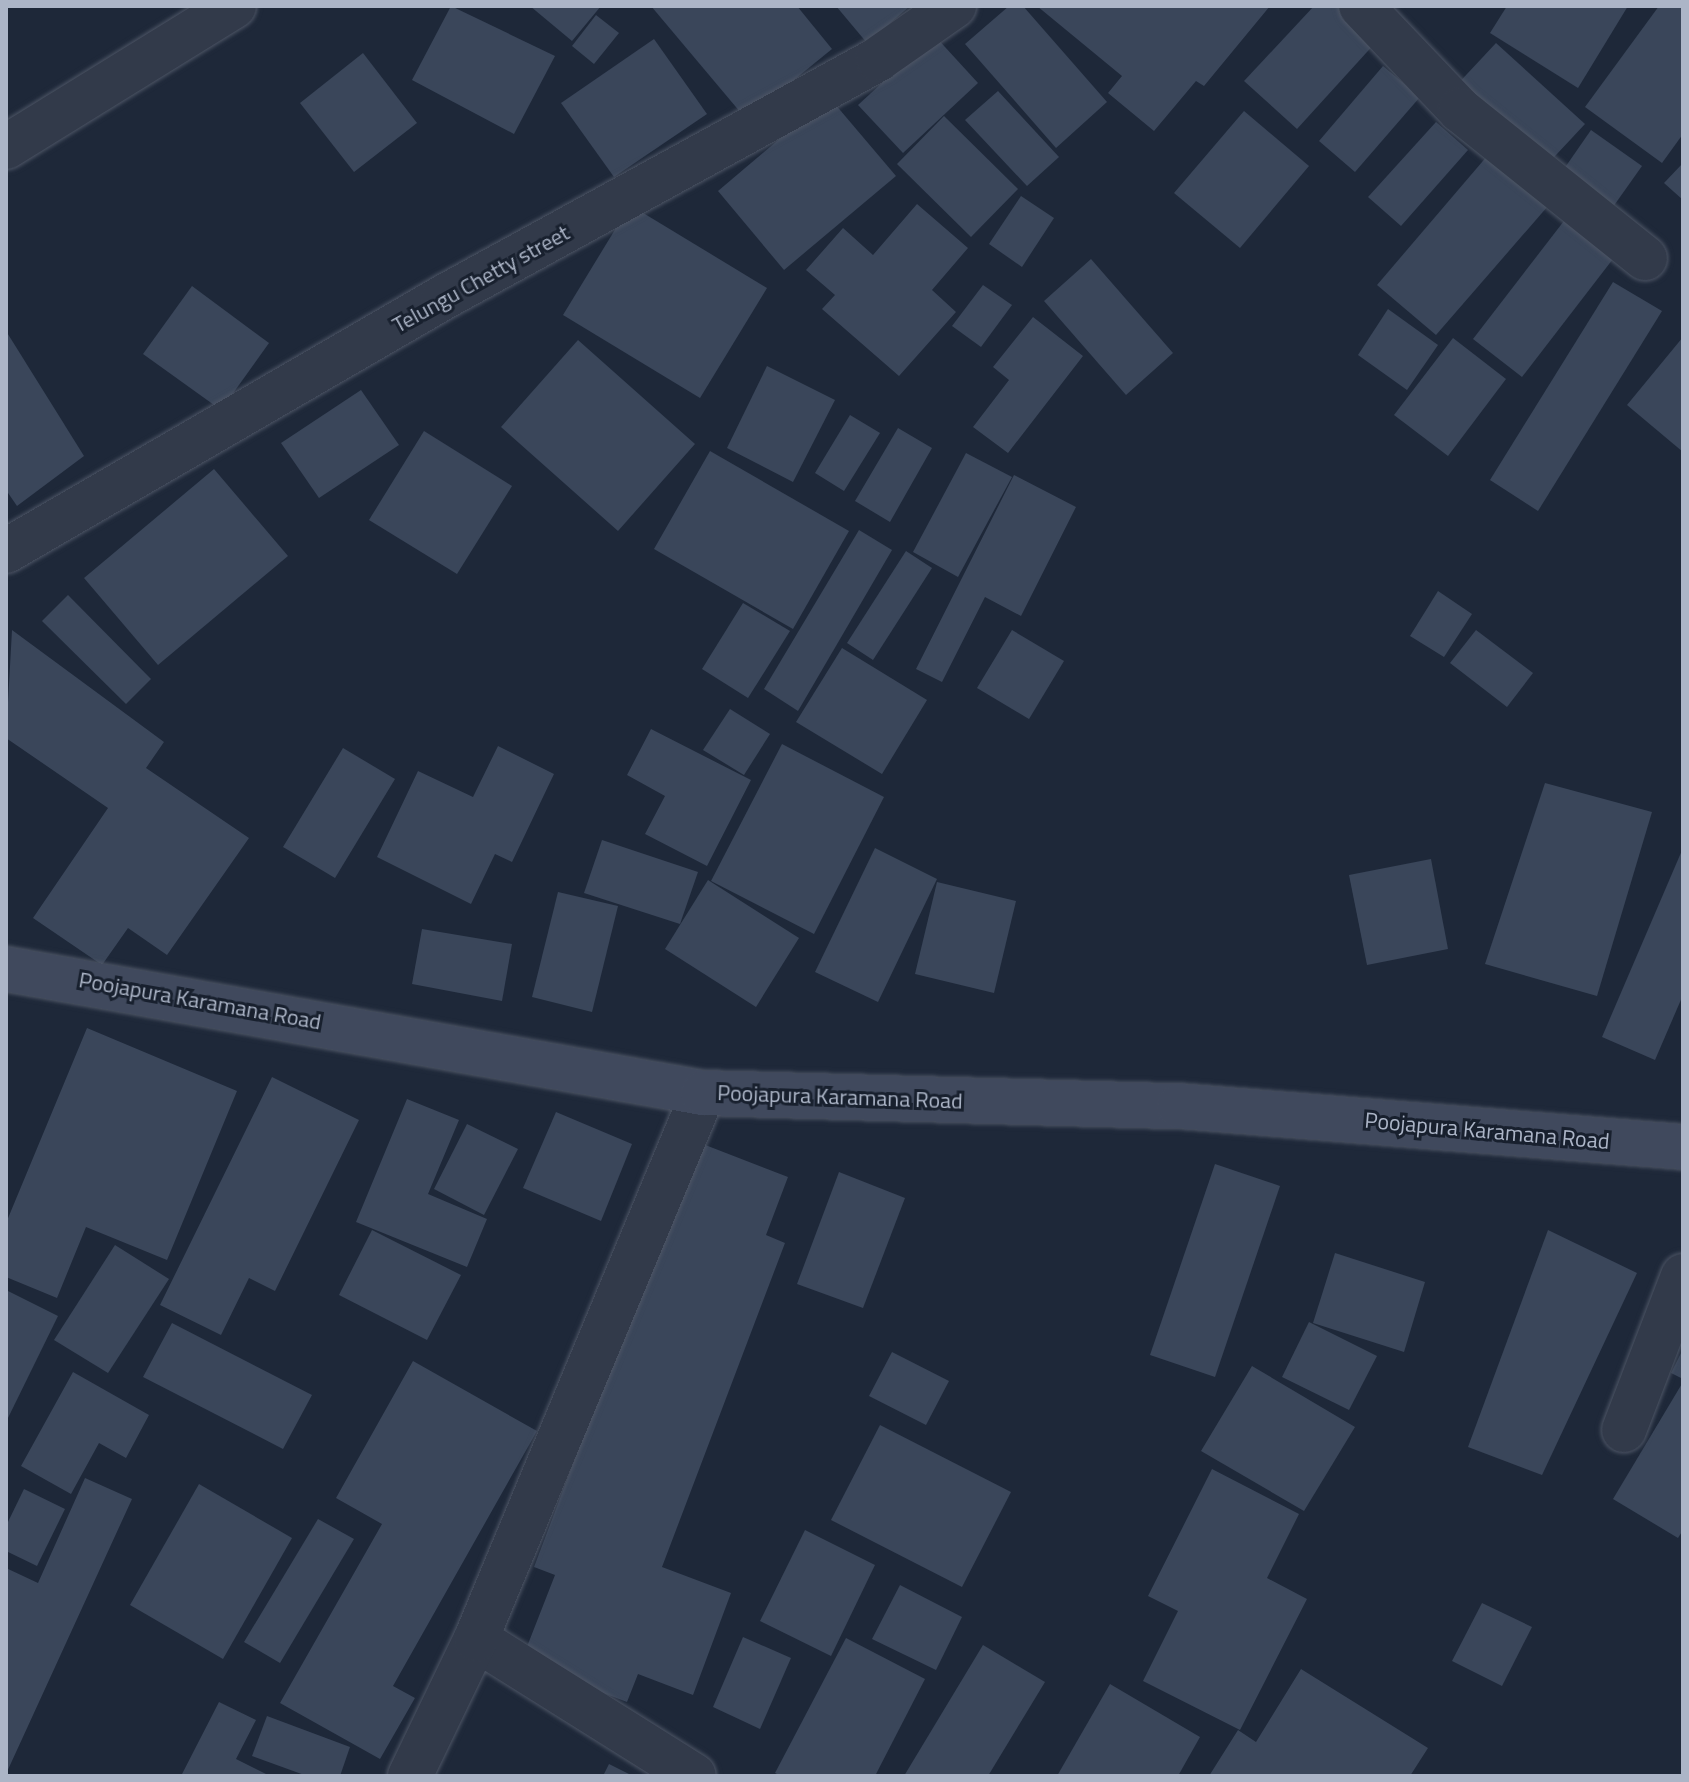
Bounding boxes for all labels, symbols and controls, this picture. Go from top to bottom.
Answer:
street label: Telungu Chetty street [388,219,574,339]
street label: Poojapura Karamana Road [77,967,323,1035]
street label: Poojapura Karamana Road [717,1080,963,1114]
street label: Poojapura Karamana Road [1363,1107,1611,1155]

